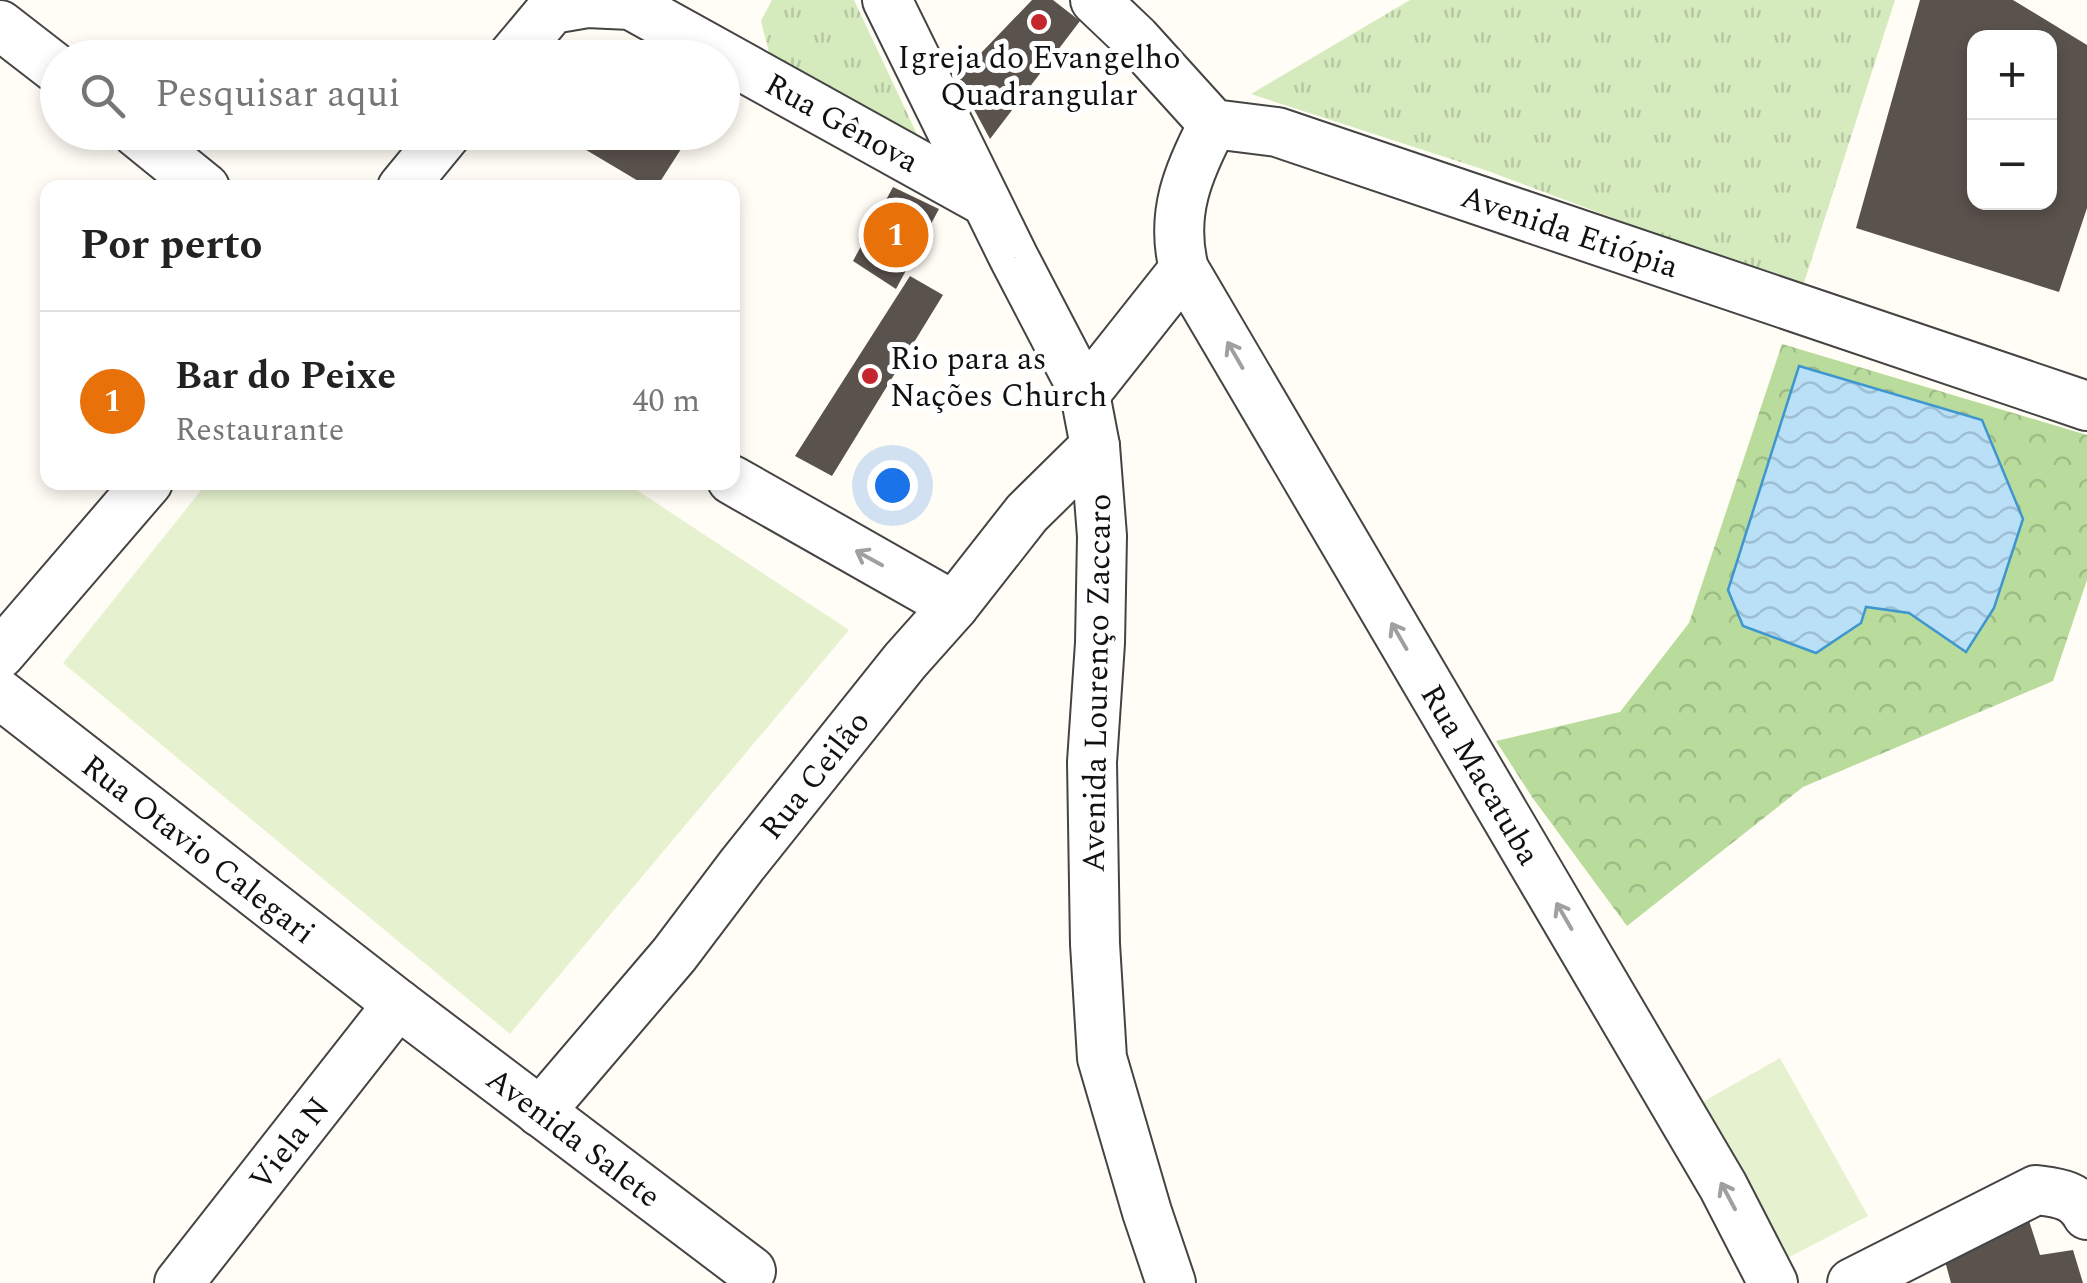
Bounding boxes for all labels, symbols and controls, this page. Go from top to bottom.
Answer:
marker: Igreja do Evangelho Quadrangular [1028,11,1050,33]
map controls [1967,30,2057,210]
button: + [1967,30,2057,120]
place label: Igreja do Evangelho Quadrangular [898,34,1180,120]
search box [40,40,740,150]
street label: Rua Gênova [755,61,928,186]
text: Pesquisar aqui [155,66,400,124]
icon: search [75,68,130,123]
button: − [1967,120,2057,210]
street label: Avenida Etiópia [1454,173,1685,292]
pin: 1 [864,198,928,272]
text: Por perto [80,214,262,277]
place label: Rio para as Nações Church [890,335,1107,421]
one-way arrow [1225,342,1245,370]
text: Bar do Peixe [175,348,396,406]
marker: Rio para as Nações Church [859,365,881,387]
text: 1 [104,377,121,426]
text: 40 m [632,377,700,426]
text: Restaurante [175,406,344,455]
your location [867,460,918,511]
street label: Avenida Lourenço Zaccaro [1070,493,1125,873]
one-way arrow [855,548,884,568]
one-way arrow [1389,622,1409,651]
street label: Rua Macatuba [1407,675,1553,875]
street label: Rua Ceilão [748,700,883,851]
street label: Rua Otavio Calegari [70,743,326,957]
one-way arrow [1554,902,1574,931]
street label: Avenida Salete [475,1056,671,1221]
street label: Viela N [238,1086,343,1201]
one-way arrow [1718,1182,1737,1212]

